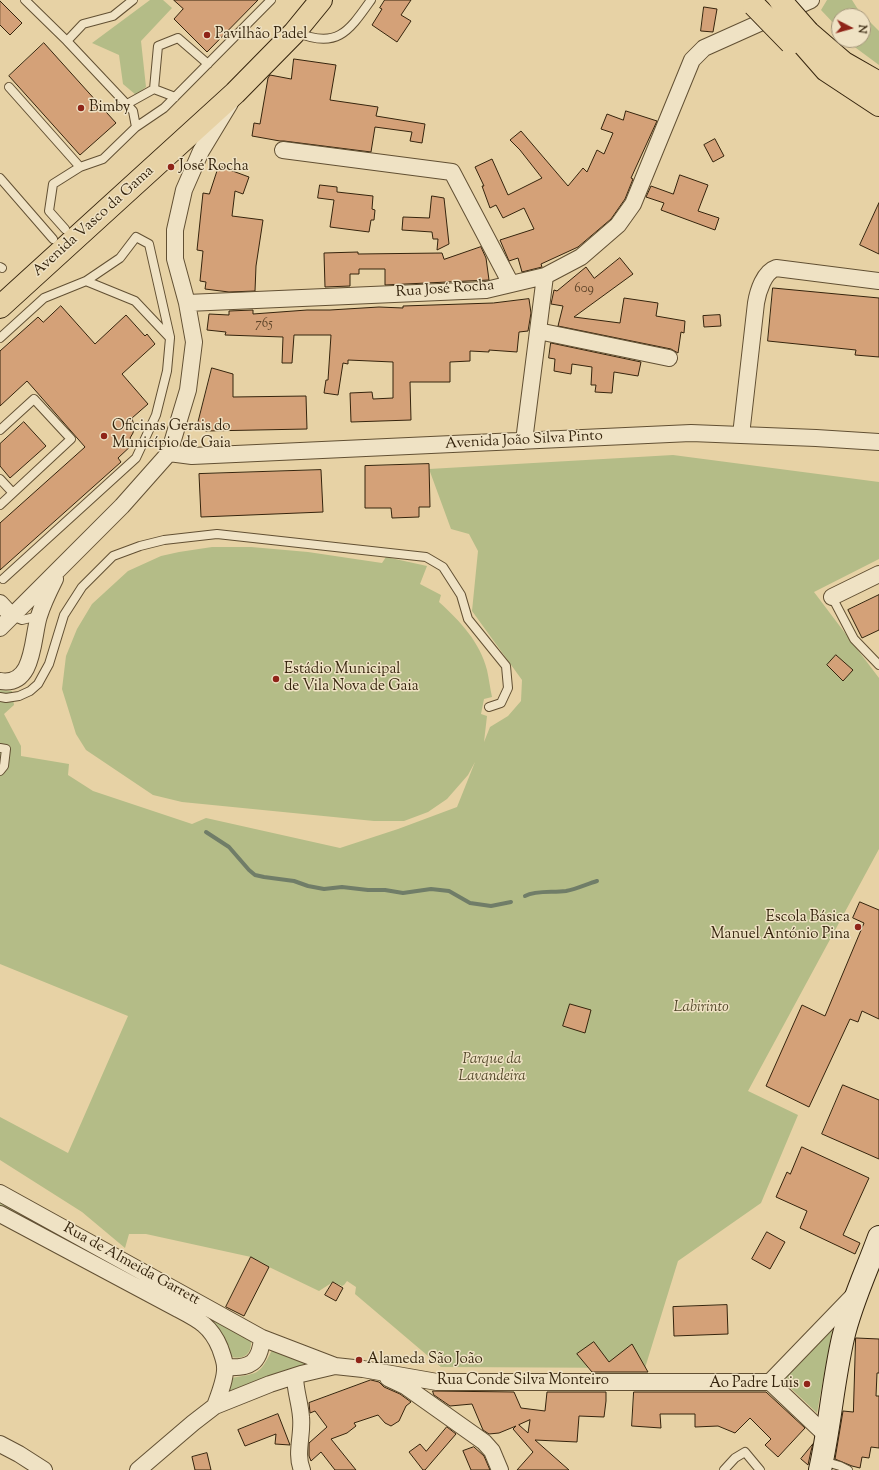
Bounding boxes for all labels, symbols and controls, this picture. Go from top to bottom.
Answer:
north arrow [831,8,871,48]
text: N [854,24,870,34]
place label: Pavilhão Padel [215,26,308,44]
marker: Pavilhão Padel [202,30,212,40]
place label: Bimby [89,99,130,117]
marker: Bimby [76,103,86,113]
place label: José Rocha [179,158,249,176]
marker: José Rocha [166,162,176,172]
street label: Avenida Vasco da Gama [30,163,158,281]
street label: Rua José Rocha [395,278,495,302]
house number: 609 [574,282,594,298]
house number: 765 [255,317,273,333]
place label: Oficinas Gerais do Município de Gaia [112,418,231,453]
street label: Avenida João Silva Pinto [445,428,603,454]
marker: Oficinas Gerais do Município de Gaia [99,431,109,441]
place label: Estádio Municipal de Vila Nova de Gaia [284,661,419,696]
marker: Estádio Municipal de Vila Nova de Gaia [271,674,281,684]
place label: Escola Básica Manuel António Pina [711,909,850,944]
marker: Escola Básica Manuel António Pina [853,922,863,932]
park label: Labirinto [673,999,729,1017]
park label: Parque da Lavandeira [458,1051,526,1086]
street label: Rua de Almeida Garrett [60,1220,202,1310]
place label: Alameda São João [367,1351,483,1369]
marker: Alameda São João [354,1355,364,1365]
street label: Rua Conde Silva Monteiro [437,1372,609,1390]
place label: Ao Padre Luis [709,1375,799,1393]
marker: Ao Padre Luis [802,1379,812,1389]

